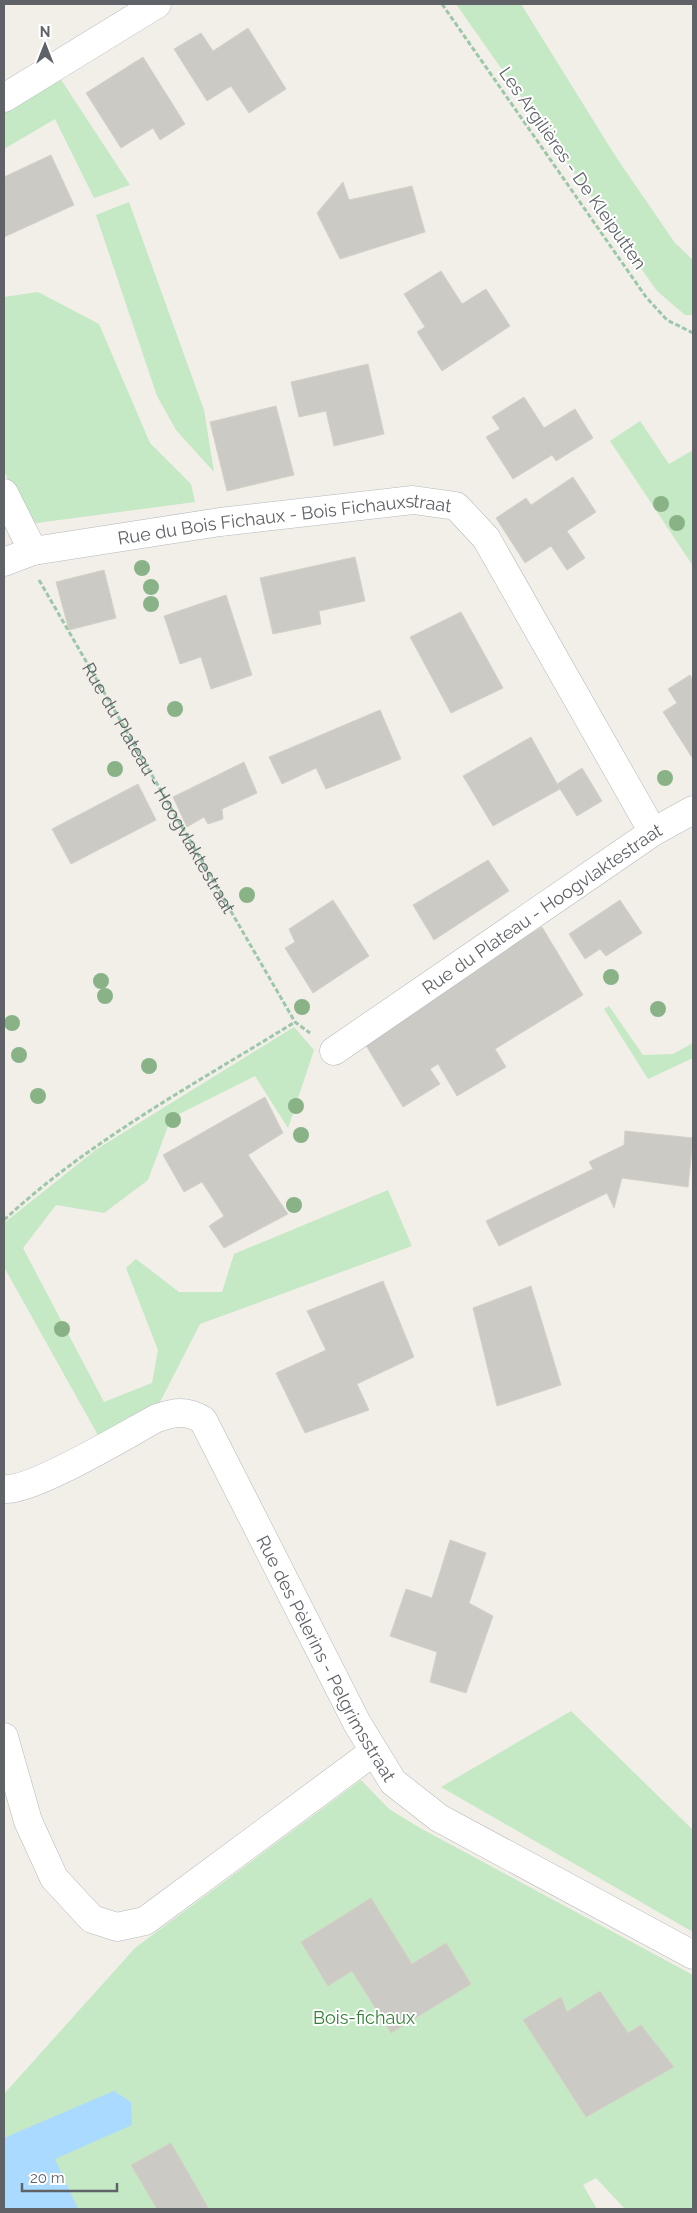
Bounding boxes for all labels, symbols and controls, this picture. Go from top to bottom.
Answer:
north arrow [20,20,70,70]
text: N [40,24,50,40]
street label: Les Argilières - De Kleiputten [495,63,651,273]
street label: Rue du Bois Fichaux - Bois Fichauxstraat [116,489,453,548]
street label: Rue du Plateau - Hoogvlaktestraat [78,659,240,917]
street label: Rue du Plateau - Hoogvlaktestraat [418,819,665,998]
street label: Rue des Pèlerins - Pelgrimsstraat [253,1532,400,1785]
park label: Bois-fichaux [313,2007,415,2028]
scale bar [22,2160,118,2192]
text: 20 m [30,2169,65,2187]

